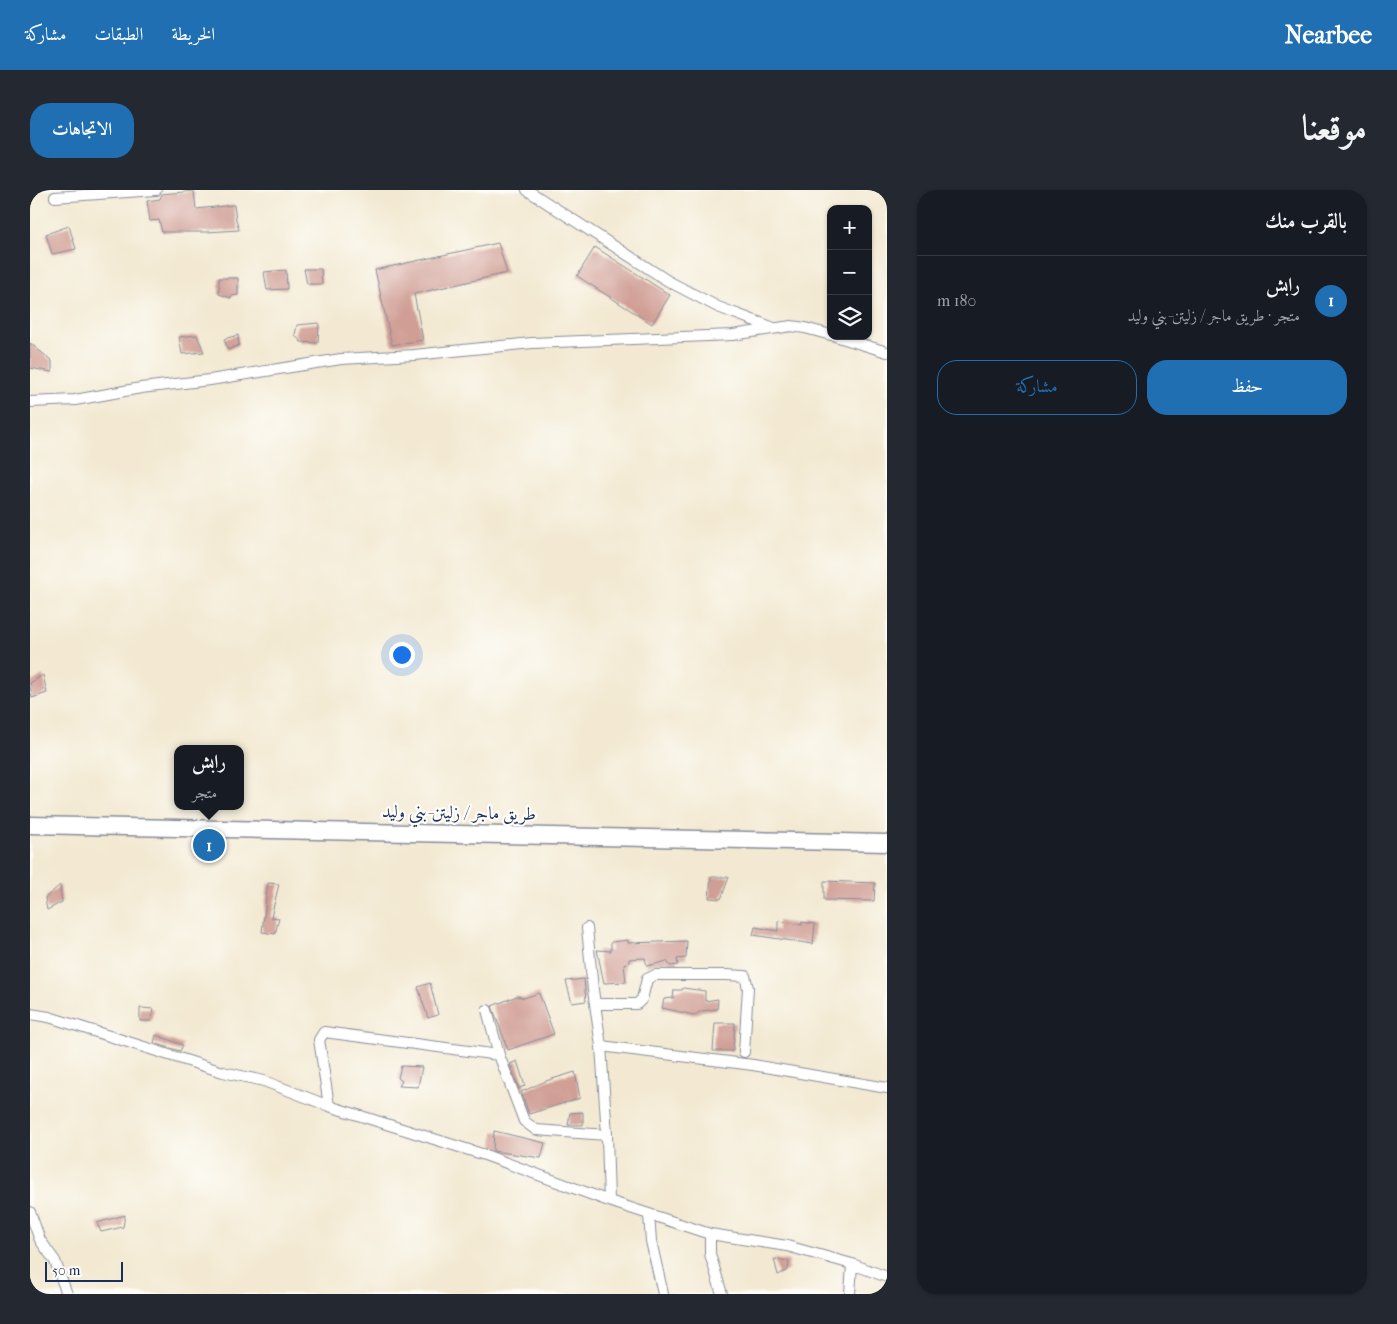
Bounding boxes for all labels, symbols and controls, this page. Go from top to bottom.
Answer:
text: Nearbee [1285,21,1372,49]
text: مشاركة [25,24,66,45]
text: الطبقات [94,24,143,45]
text: الخريطة [171,24,215,45]
button: الاتجاهات [30,103,134,158]
text: موقعنا [1302,107,1367,148]
map controls [827,205,872,340]
button: + [827,205,872,250]
text: بالقرب منك [1265,209,1347,233]
button: − [827,250,872,295]
text: رابش [1266,274,1300,296]
text: 180 m [937,291,976,310]
text: 1 [1328,291,1334,310]
button: layers [827,295,872,340]
text: متجر · طريق ماجر / زليتن-بني وليد [1127,306,1300,325]
button: مشاركة [937,360,1137,415]
button: حفظ [1147,360,1347,415]
your location [389,642,415,668]
popup [174,745,244,810]
text: رابش [192,751,226,773]
text: متجر [192,783,217,802]
street label: طريق ماجر / زليتن-بني وليد [382,801,536,830]
pin: 1 [193,826,225,864]
scale bar [45,1259,122,1282]
text: 50 m [52,1262,80,1279]

